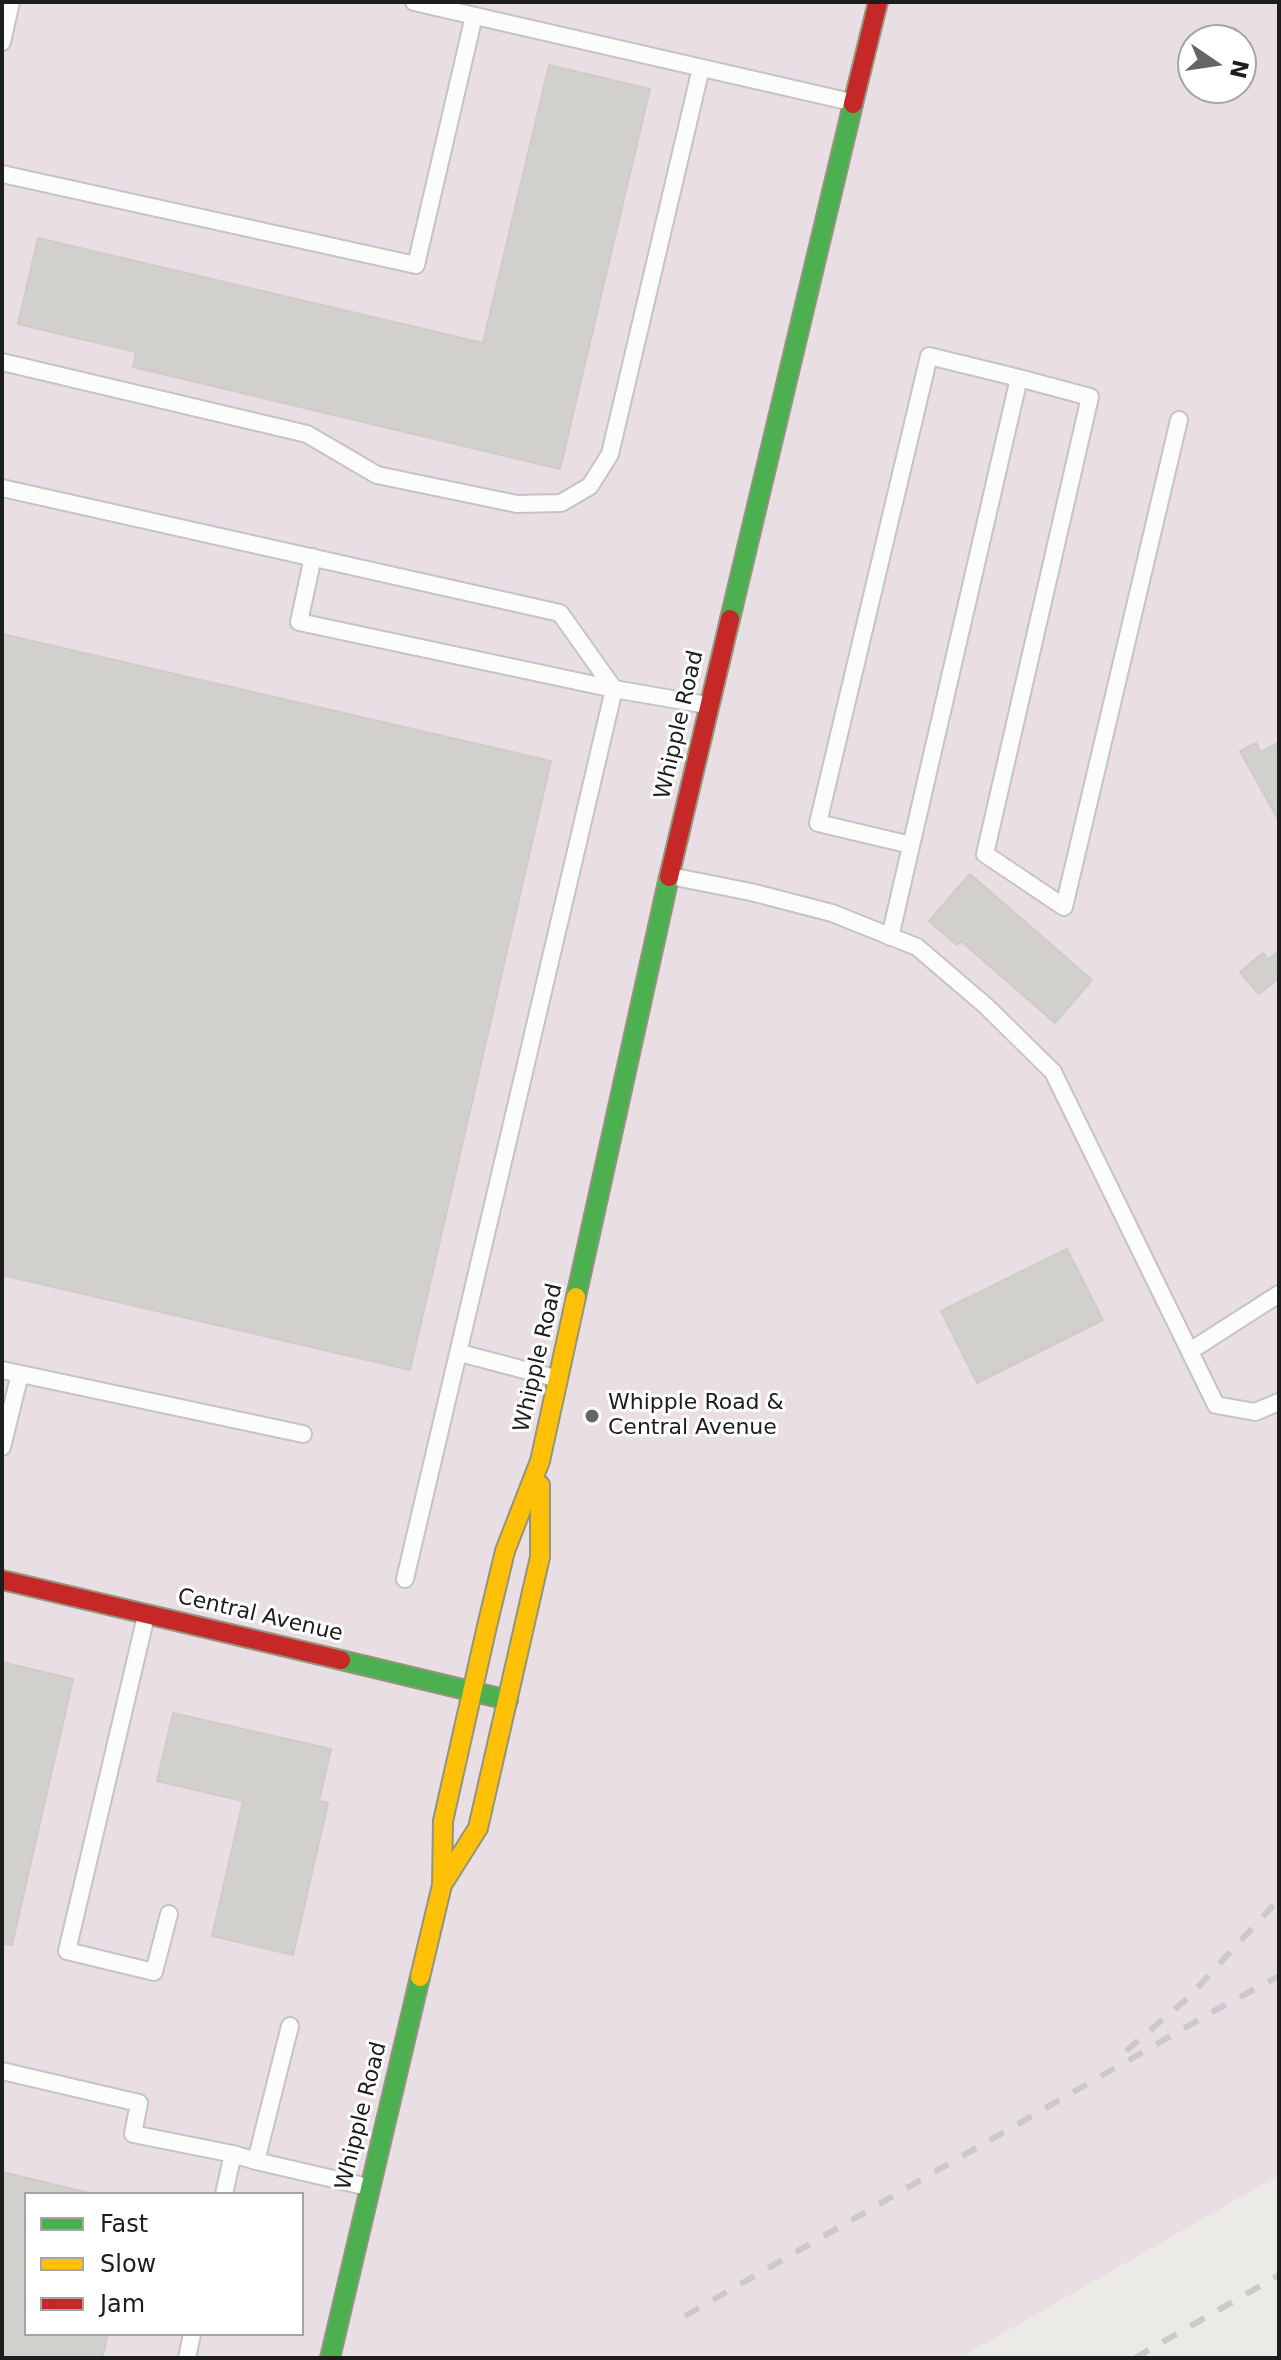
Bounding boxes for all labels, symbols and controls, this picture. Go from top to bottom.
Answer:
north arrow [1177,24,1257,104]
text: N [1225,57,1253,81]
street label: Whipple Road [650,648,710,802]
street label: Whipple Road [509,1281,569,1435]
place label: Whipple Road & Central Avenue [608,1390,784,1442]
marker: Whipple Road & Central Avenue [583,1407,601,1425]
street label: Central Avenue [175,1584,345,1648]
street label: Whipple Road [331,2039,393,2193]
legend [24,2192,304,2336]
text: Fast [100,2210,148,2238]
text: Slow [100,2250,156,2278]
text: Jam [100,2290,145,2318]

